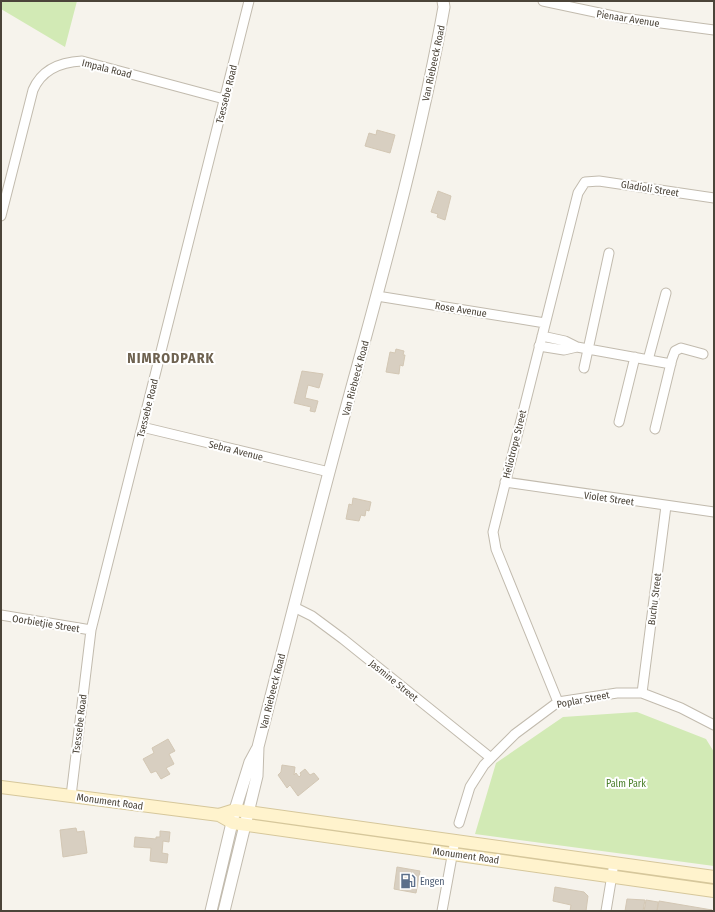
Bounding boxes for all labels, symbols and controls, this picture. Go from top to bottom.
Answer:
street label: Pienaar Avenue [595,8,660,30]
street label: Van Riebeeck Road [420,24,448,102]
street label: Impala Road [81,57,133,81]
street label: Tsessebe Road [214,64,240,125]
street label: Gladioli Street [620,178,680,200]
street label: Rose Avenue [434,300,488,320]
street label: Van Riebeeck Road [340,339,372,417]
district label: NIMRODPARK [127,350,215,367]
street label: Tsessebe Road [135,378,161,439]
street label: Heliotrope Street [501,408,529,480]
street label: Sebra Avenue [207,438,264,464]
street label: Violet Street [583,490,635,509]
street label: Buchu Street [646,572,664,626]
street label: Oorbietjie Street [11,613,81,635]
street label: Van Riebeeck Road [258,652,288,730]
street label: Jasmine Street [367,657,421,705]
street label: Poplar Street [556,689,611,711]
street label: Tsessebe Road [70,694,90,755]
park label: Palm Park [606,778,646,790]
street label: Monument Road [76,791,144,813]
street label: Monument Road [432,845,500,867]
fuel station icon: Engen [399,872,417,890]
place label: Engen [420,876,445,888]

